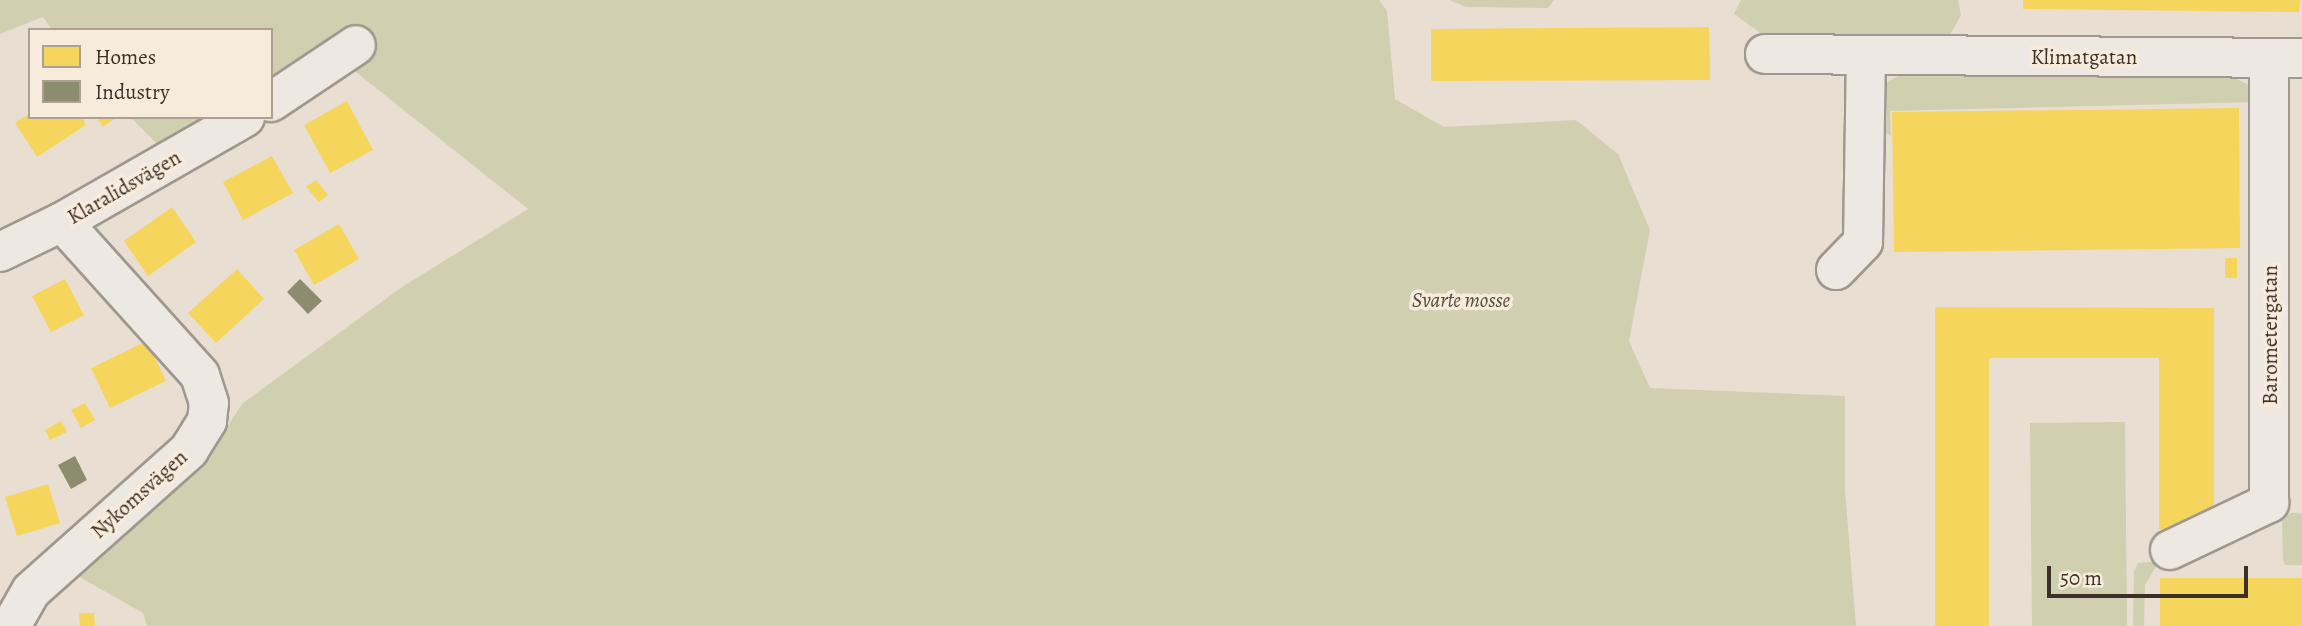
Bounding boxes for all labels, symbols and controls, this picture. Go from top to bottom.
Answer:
legend [28,28,273,119]
text: Homes [95,43,156,71]
street label: Klimatgatan [2031,44,2137,70]
text: Industry [95,78,170,106]
street label: Klaralidsvägen [63,144,185,230]
street label: Barometergatan [2257,265,2283,405]
park label: Svarte mosse [1412,287,1510,313]
street label: Nykomsvägen [86,444,192,544]
scale bar [2050,552,2251,596]
text: 50 m [2060,564,2102,592]

